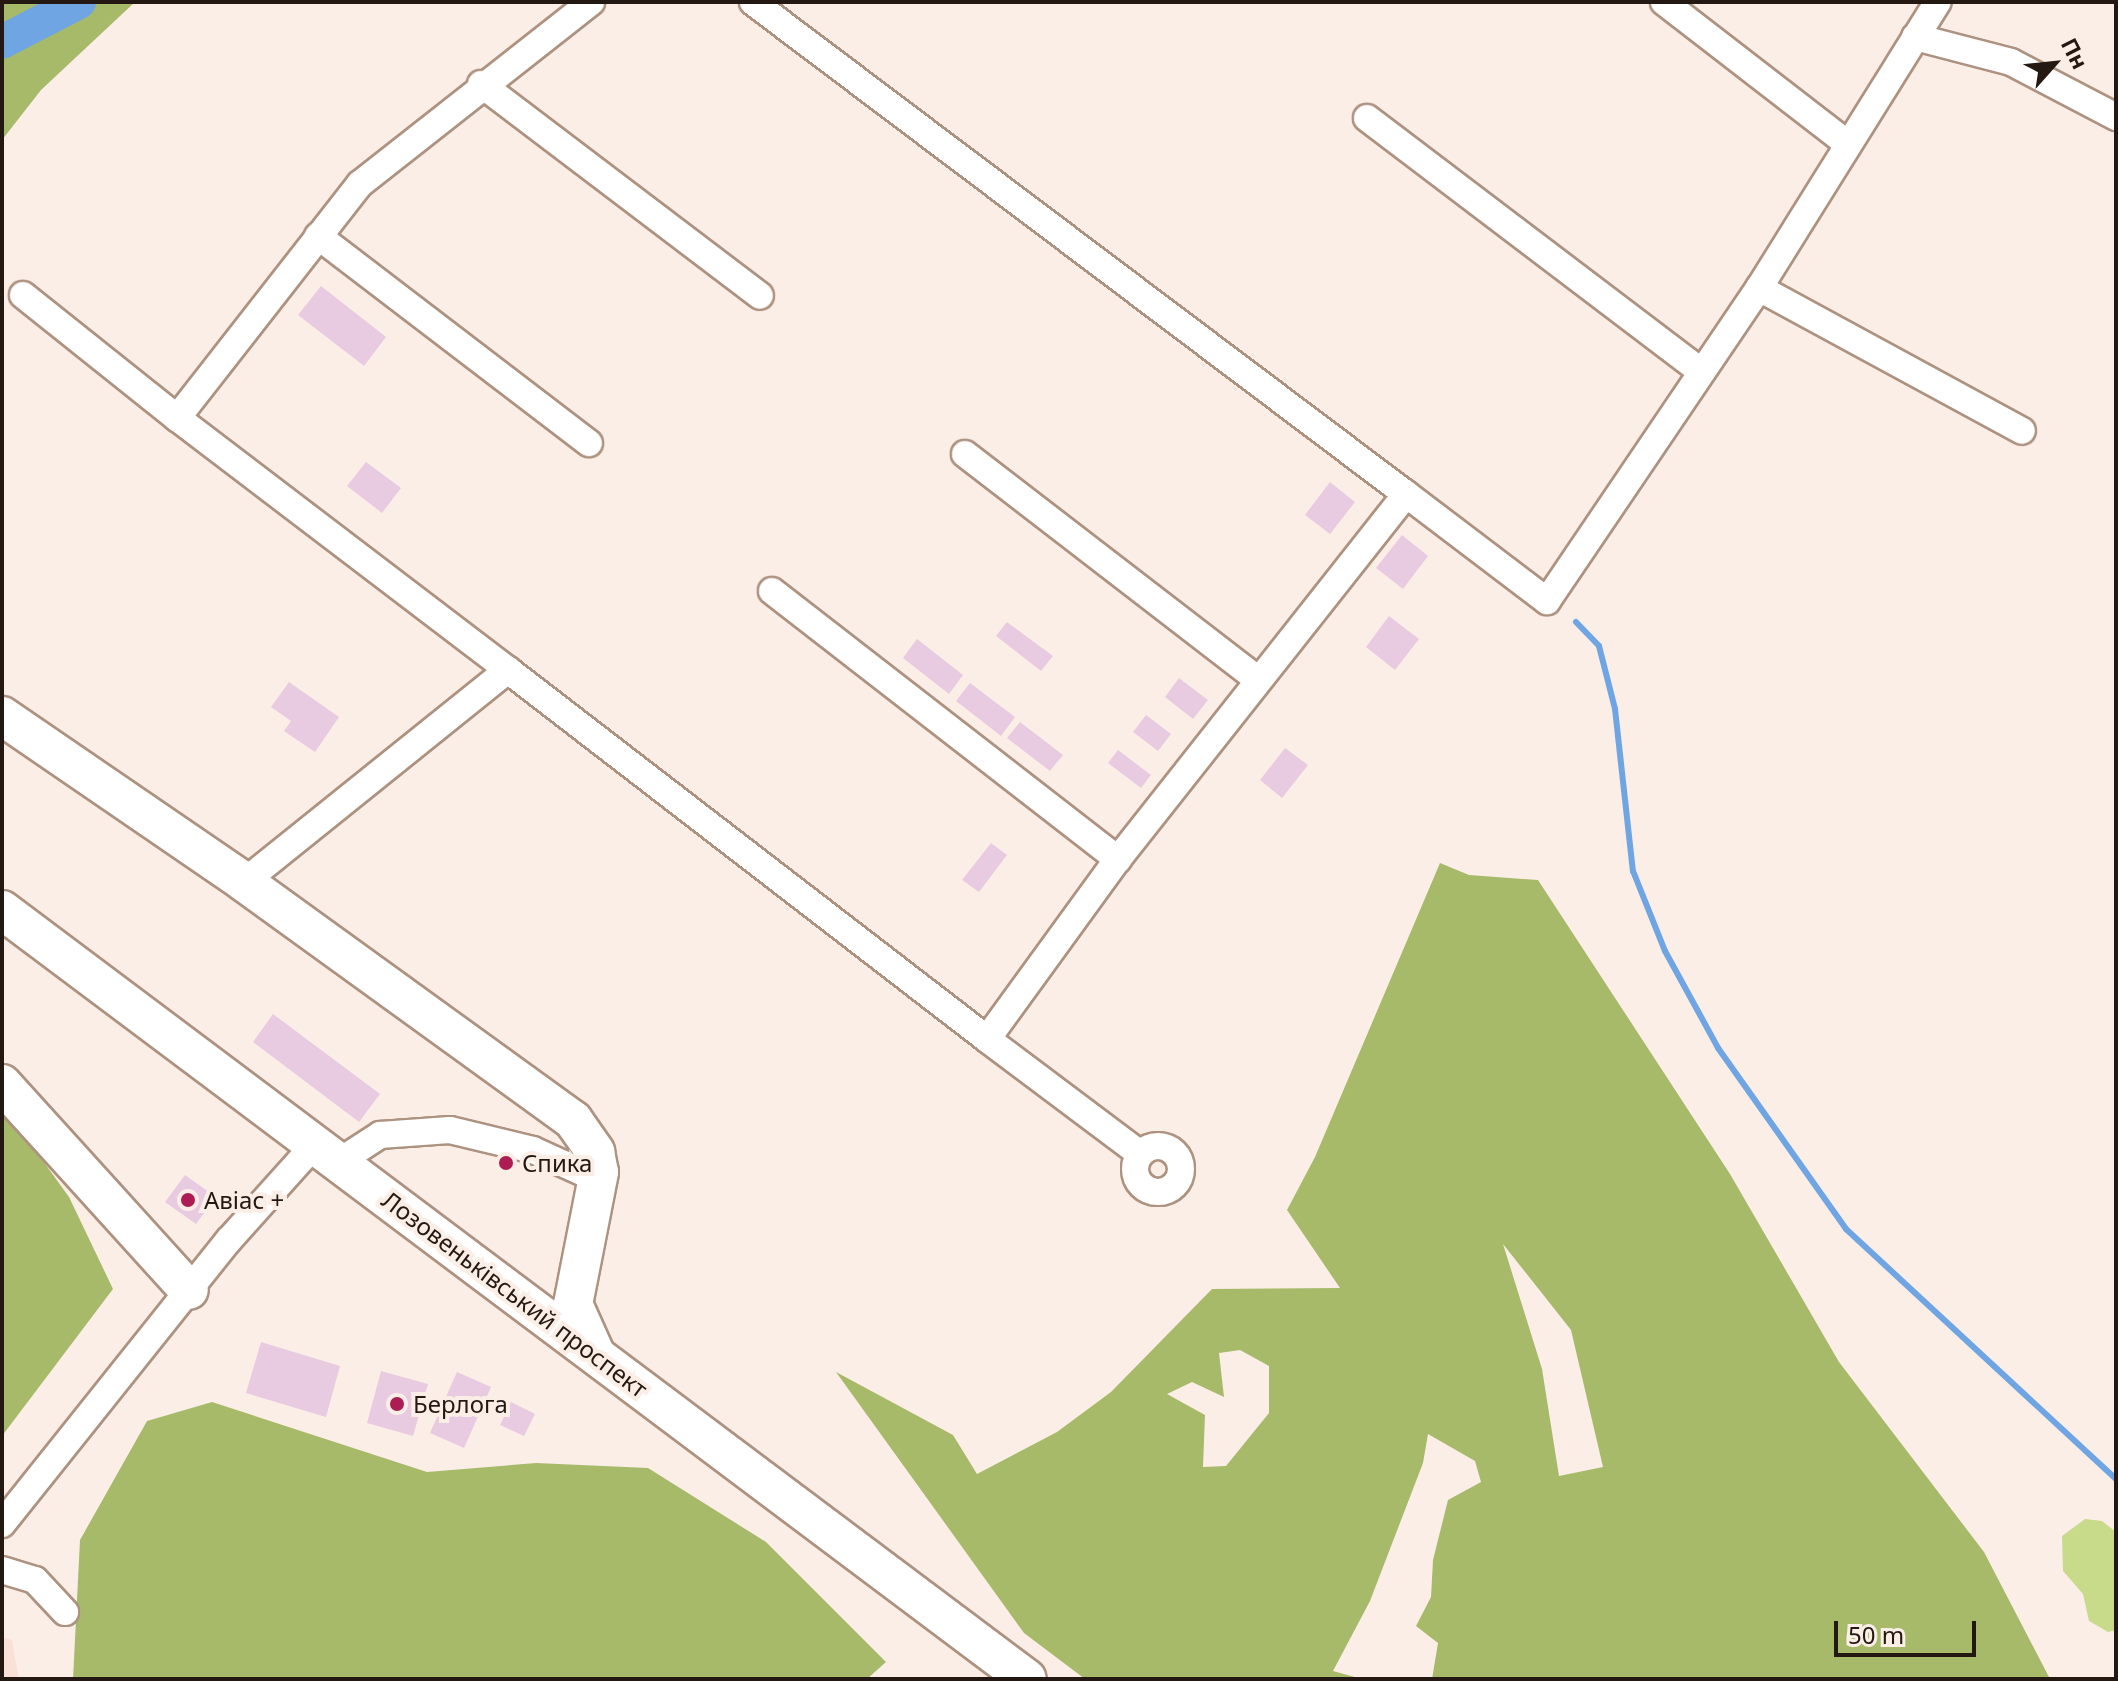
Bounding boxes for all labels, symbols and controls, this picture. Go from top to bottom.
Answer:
north arrow [2014,24,2094,104]
text: Пн [2055,32,2096,74]
place label: Спика [522,1149,592,1177]
marker: Спика [497,1154,515,1172]
street label: Лозовеньківський проспект [377,1185,653,1403]
place label: Авiас + [204,1186,284,1214]
marker: Авiас + [179,1191,197,1209]
place label: Берлога [413,1390,508,1418]
marker: Берлога [388,1395,406,1413]
scale bar [1838,1605,1980,1655]
text: 50 m [1848,1618,1904,1651]

